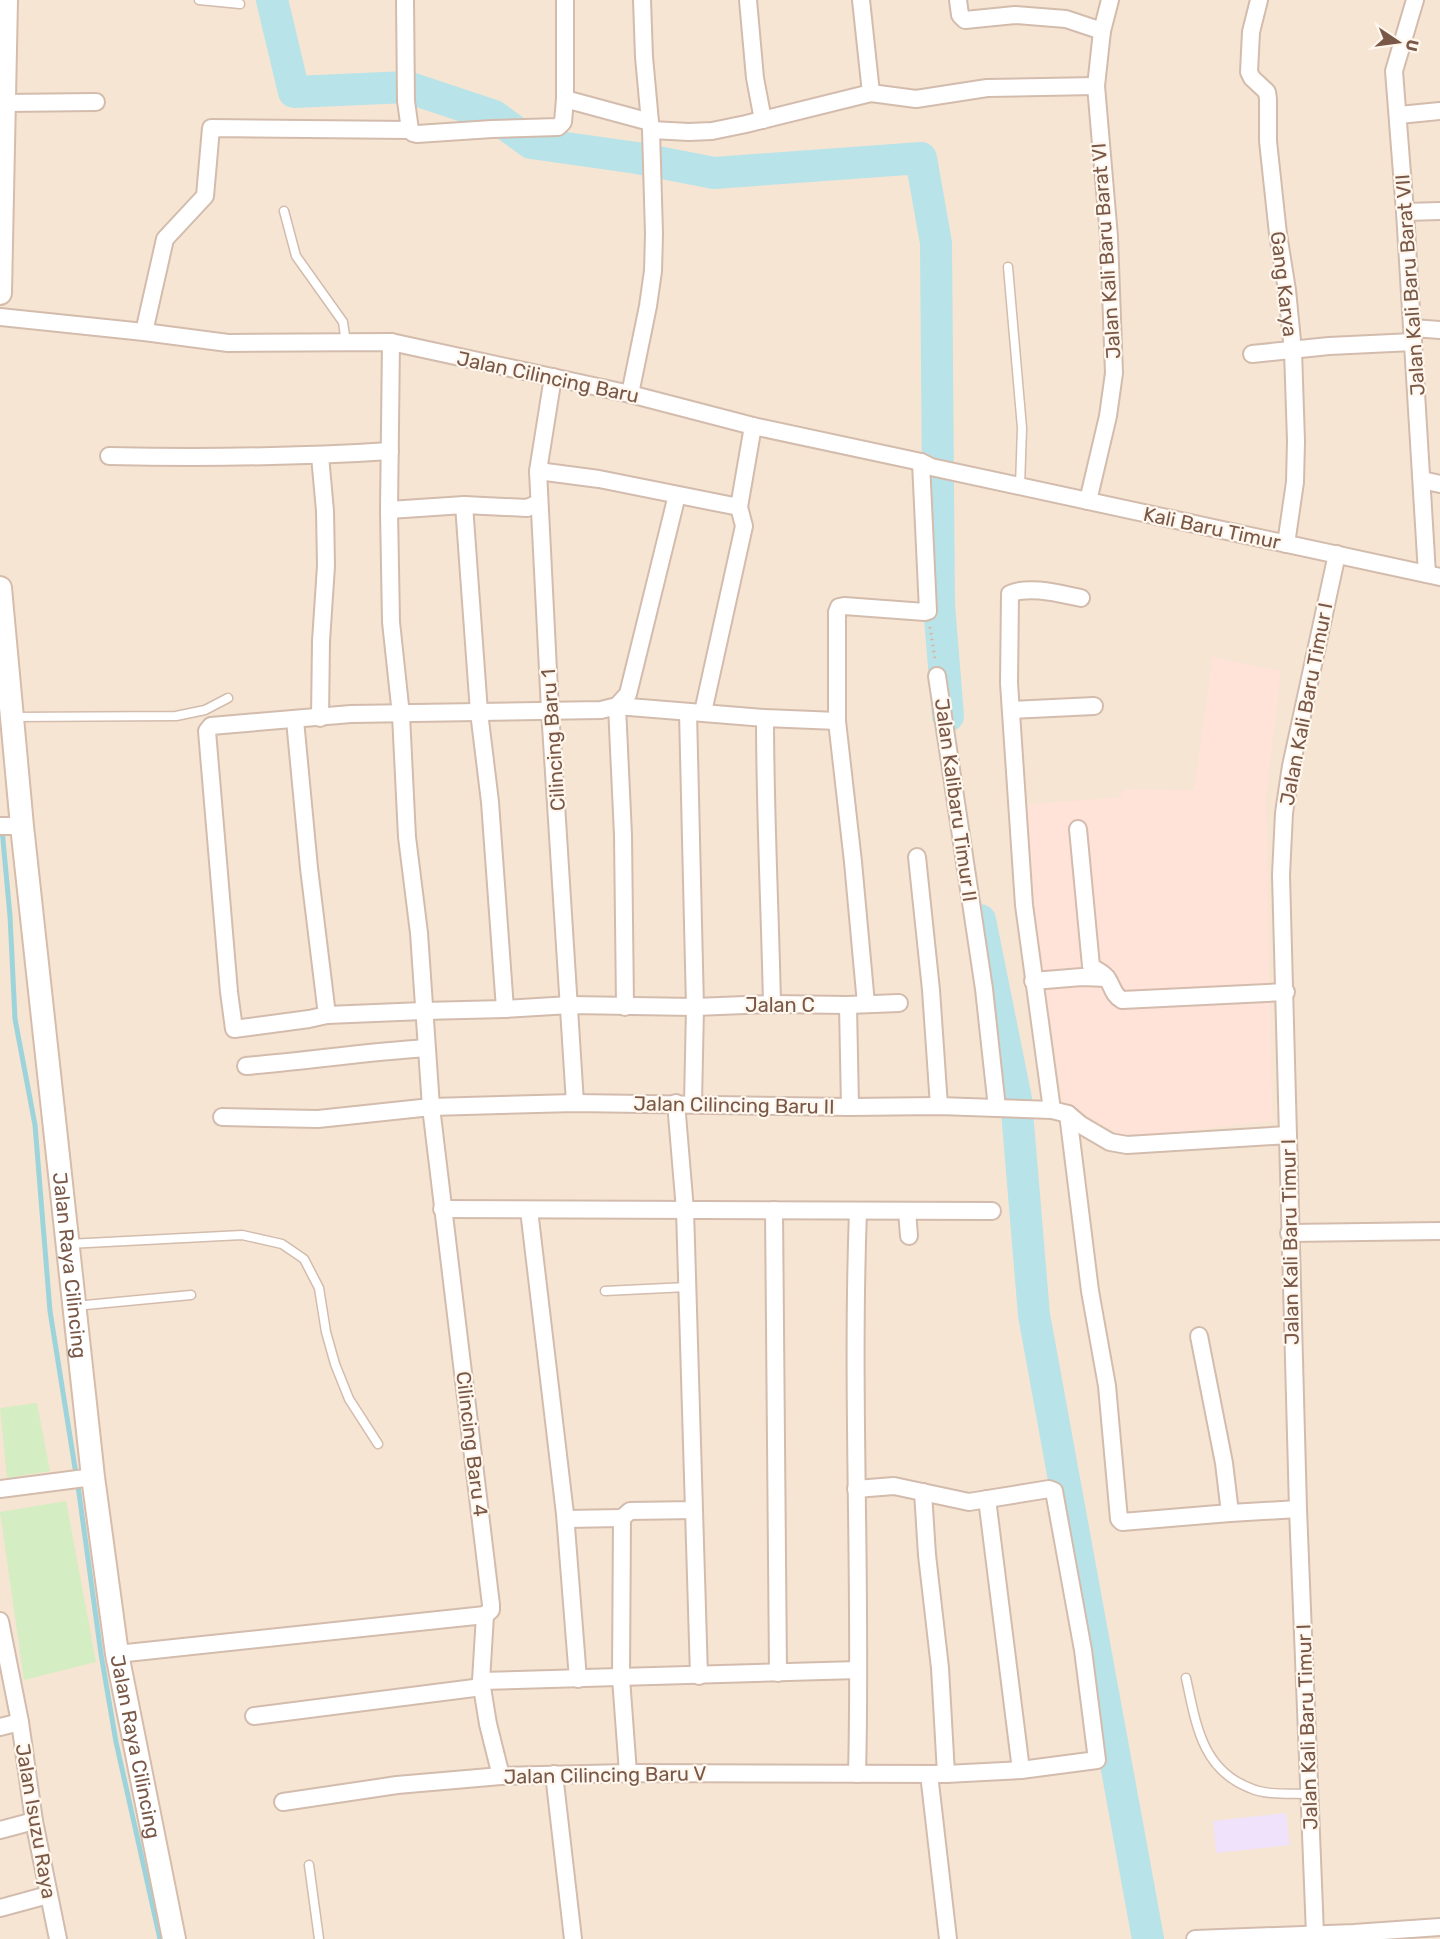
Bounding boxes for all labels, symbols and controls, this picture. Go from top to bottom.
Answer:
north arrow [1368,12,1428,72]
text: U [1402,37,1423,53]
street label: Jalan Kali Baru Barat VI [1086,142,1126,360]
street label: Jalan Kali Baru Barat VII [1390,173,1430,397]
street label: Gang Karya [1266,230,1302,338]
street label: Jalan Cilincing Baru [455,346,641,408]
street label: Kali Baru Timur [1141,502,1283,554]
street label: Jalan Kali Baru Timur I [1275,600,1337,808]
street label: Cilincing Baru 1 [536,668,570,812]
street label: Jalan Kalibaru Timur II [930,697,982,903]
street label: Jalan C [745,993,815,1017]
street label: Jalan Cilincing Baru II [633,1091,835,1119]
street label: Jalan Kali Baru Timur I [1276,1139,1304,1345]
street label: Jalan Raya Cilincing [48,1171,92,1360]
street label: Cilincing Baru 4 [451,1370,493,1518]
street label: Jalan Kali Baru Timur I [1291,1624,1323,1830]
street label: Jalan Raya Cilincing [105,1653,166,1841]
street label: Jalan Isuzu Raya [11,1742,61,1900]
street label: Jalan Cilincing Baru V [503,1761,707,1789]

